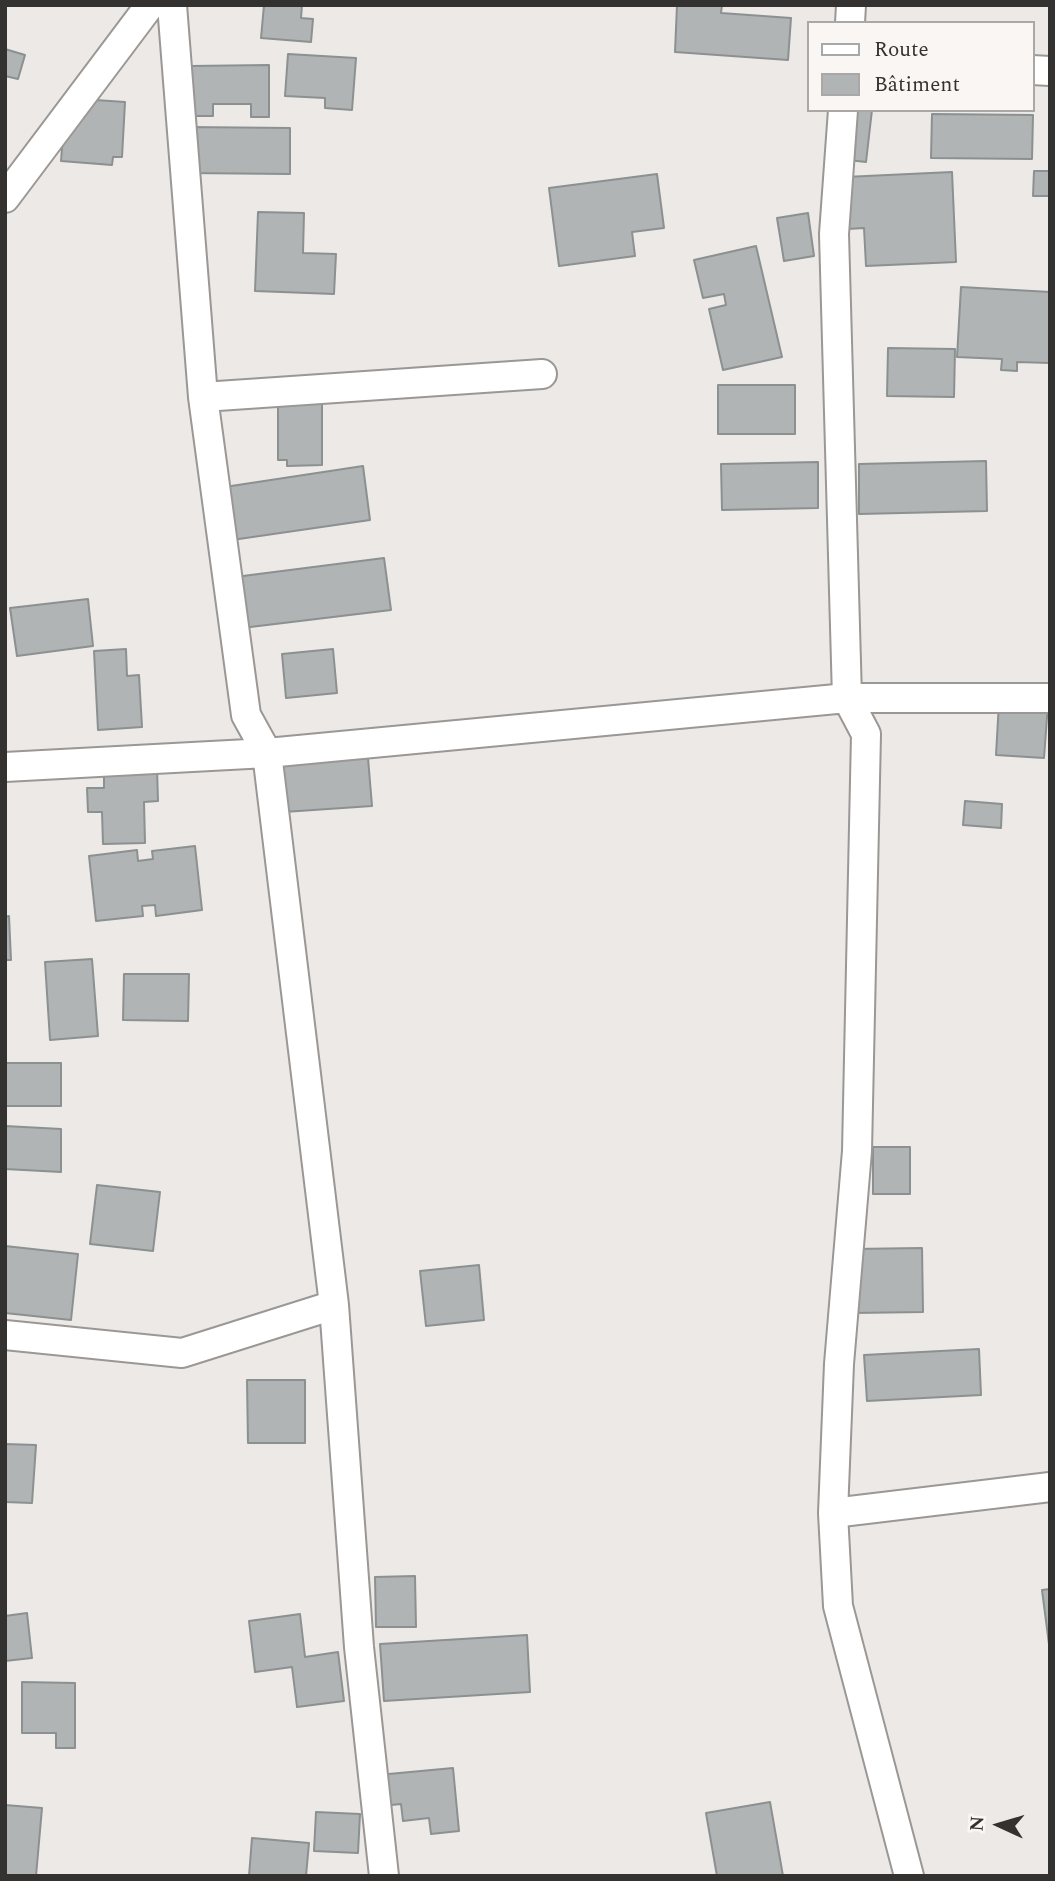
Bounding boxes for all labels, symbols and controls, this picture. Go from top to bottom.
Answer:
legend [806,21,1034,112]
text: Route [874,34,929,66]
text: Bâtiment [874,69,960,101]
north arrow [964,1790,1034,1860]
text: N [963,1815,993,1832]

